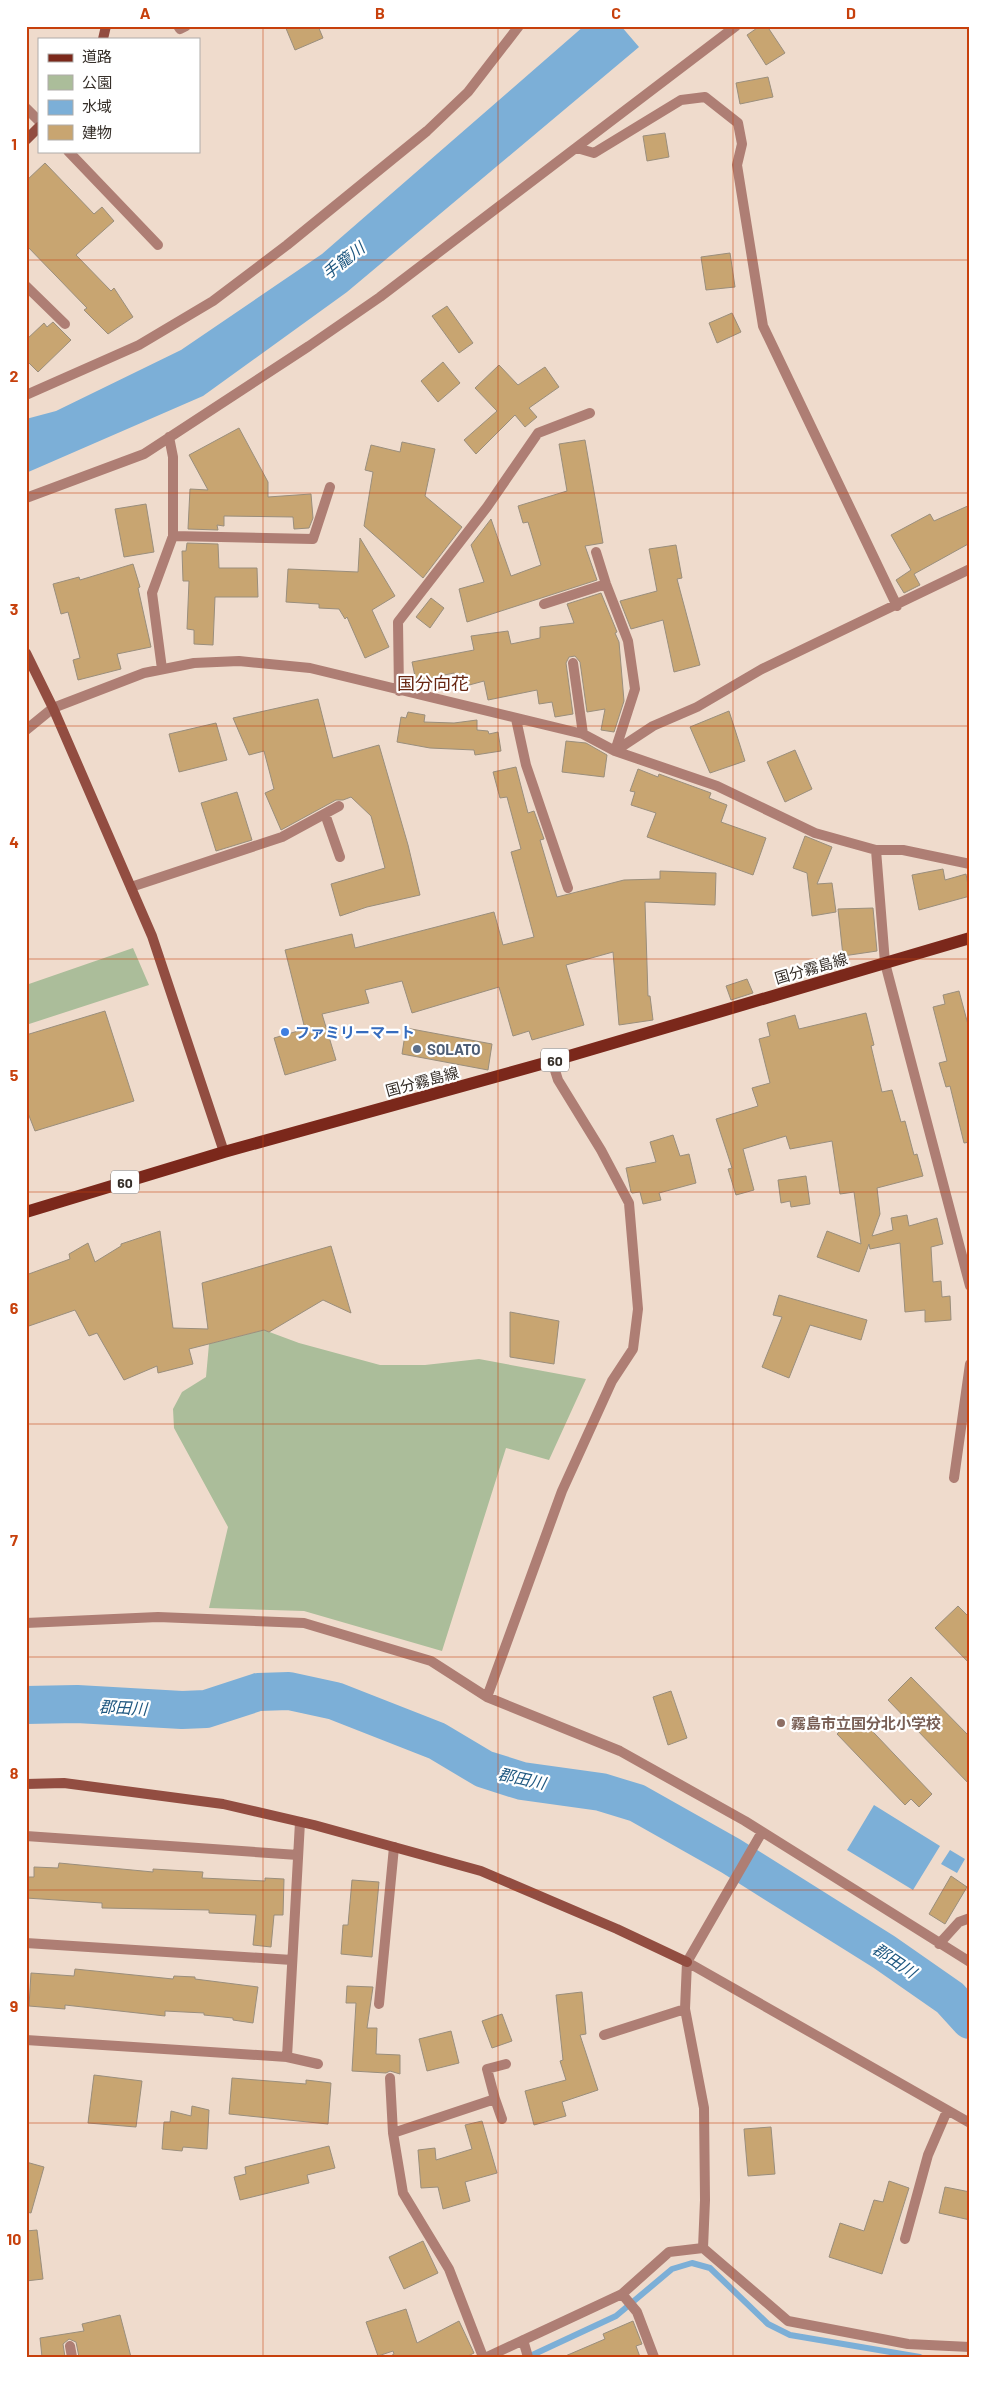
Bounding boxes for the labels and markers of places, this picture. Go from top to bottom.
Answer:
place label: ファミリーマート [295,1023,415,1041]
marker: ファミリーマート [279,1026,291,1038]
place label: SOLATO [427,1040,481,1058]
marker: SOLATO [411,1043,423,1055]
place label: 霧島市立国分北小学校 [791,1714,941,1732]
marker: 霧島市立国分北小学校 [775,1717,787,1729]

